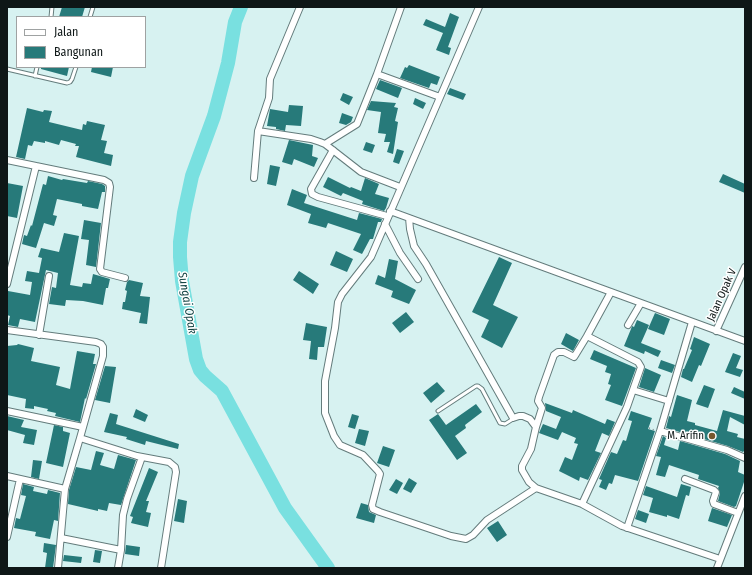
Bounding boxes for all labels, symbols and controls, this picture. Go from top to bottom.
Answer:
legend [16,16,146,68]
text: Jalan [54,25,78,39]
text: Bangunan [54,45,103,59]
street label: Jalan Opak V [705,267,739,323]
water label: Sungai Opak [174,271,200,335]
place label: M. Arifin [667,429,704,443]
marker: M. Arifin [707,431,717,441]

